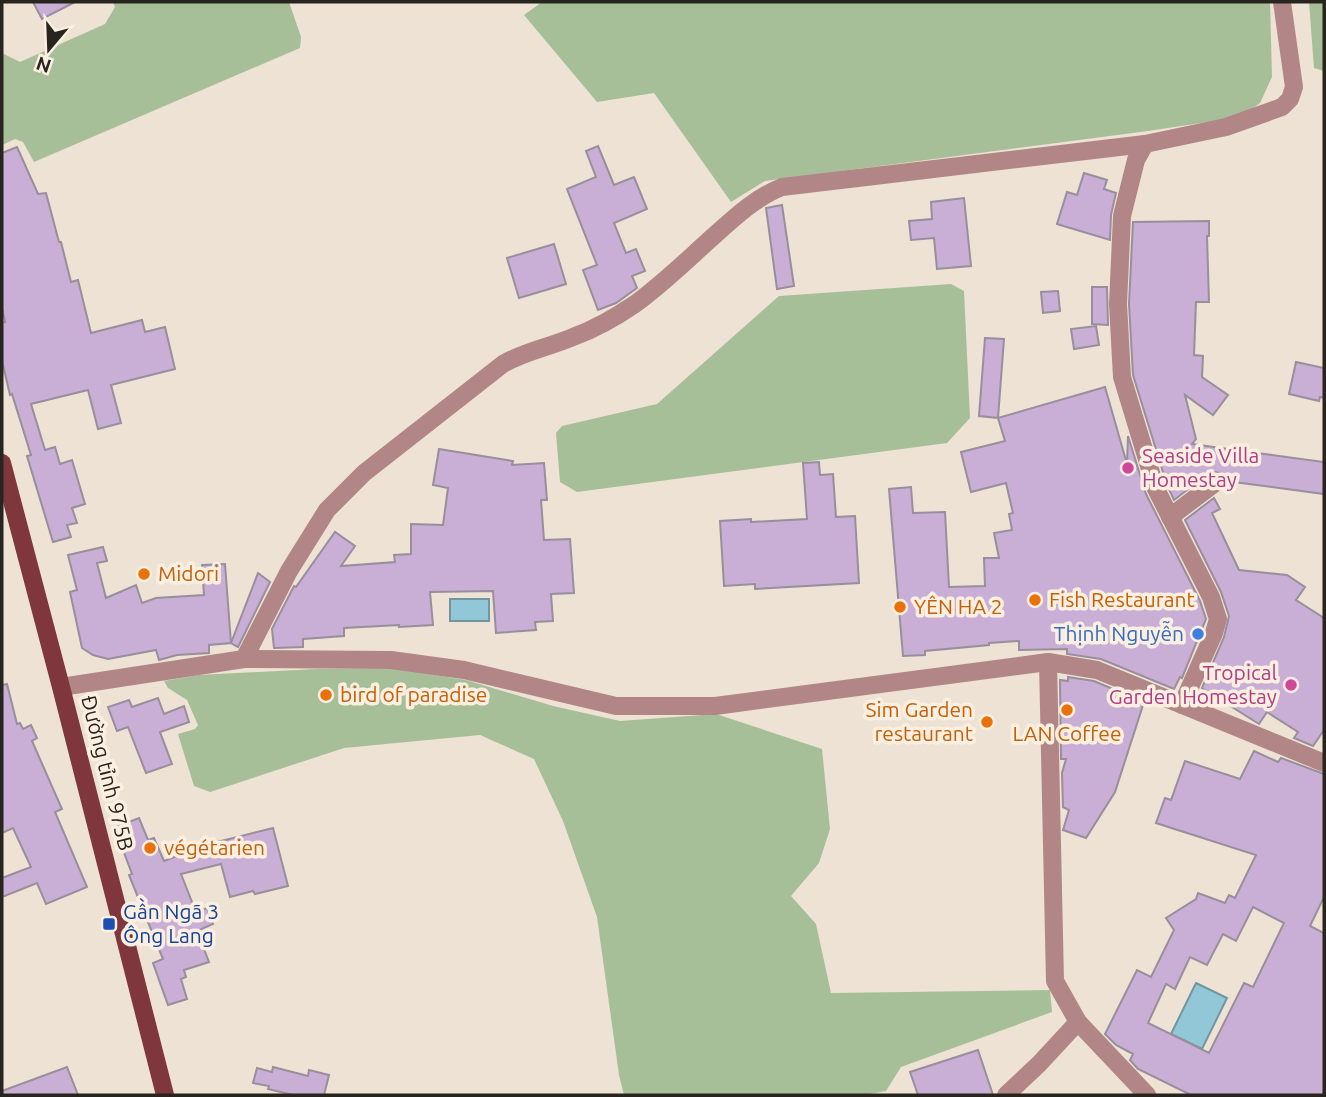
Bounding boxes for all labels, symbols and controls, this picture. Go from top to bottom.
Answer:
north arrow [14,14,84,84]
text: N [33,52,54,78]
place label: Seaside Villa Homestay [1142,443,1259,491]
marker: Seaside Villa Homestay [1120,460,1136,476]
place label: Midori [158,561,219,585]
marker: Midori [136,566,152,582]
place label: Fish Restaurant [1049,587,1195,611]
marker: Fish Restaurant [1027,592,1043,608]
place label: YÊN HA 2 [914,594,1003,618]
marker: YÊN HA 2 [892,599,908,615]
place label: Thịnh Nguyễn [1054,620,1184,645]
marker: Thịnh Nguyễn [1190,626,1206,642]
place label: Tropical Garden Homestay [1109,660,1277,708]
marker: Tropical Garden Homestay [1283,677,1299,693]
place label: bird of paradise [340,682,487,706]
marker: bird of paradise [318,687,334,703]
street label: Đường tỉnh 975B [77,693,139,853]
place label: Sim Garden restaurant [865,697,973,745]
marker: LAN Coffee [1059,702,1075,718]
marker: Sim Garden restaurant [979,714,995,730]
place label: LAN Coffee [1012,721,1122,745]
place label: végétarien [164,835,265,859]
marker: végétarien [142,840,158,856]
place label: Gần Ngã 3 Ông Lang [123,897,219,947]
marker: Gần Ngã 3 Ông Lang [101,916,117,932]

